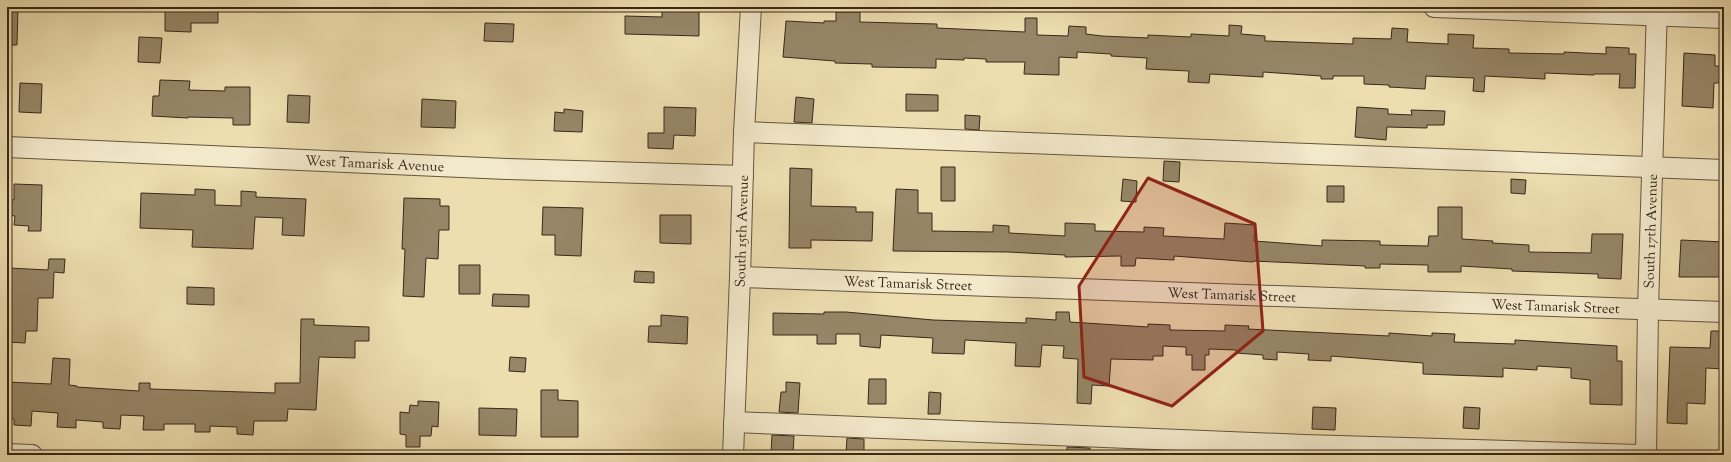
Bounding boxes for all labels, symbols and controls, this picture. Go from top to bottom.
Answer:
street label: West Tamarisk Avenue [305,152,445,178]
street label: South 17th Avenue [1641,173,1664,289]
street label: South 15th Avenue [732,175,755,288]
street label: West Tamarisk Street [843,273,973,297]
street label: West Tamarisk Street [1167,284,1296,309]
street label: West Tamarisk Street [1491,296,1620,320]

